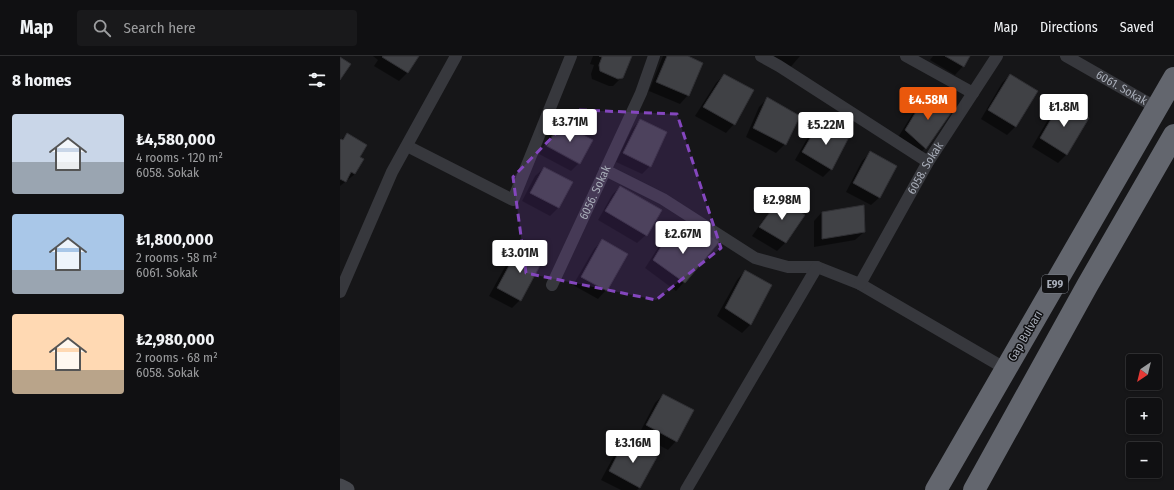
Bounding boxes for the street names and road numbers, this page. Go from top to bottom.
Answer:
street label: 6061. Sokak [1093,68,1150,108]
street label: 6058. Sokak [904,139,946,197]
street label: 6056. Sokak [576,163,614,222]
road number: E99 [1042,275,1068,293]
street label: Gap Bulvarı [1005,308,1045,364]

